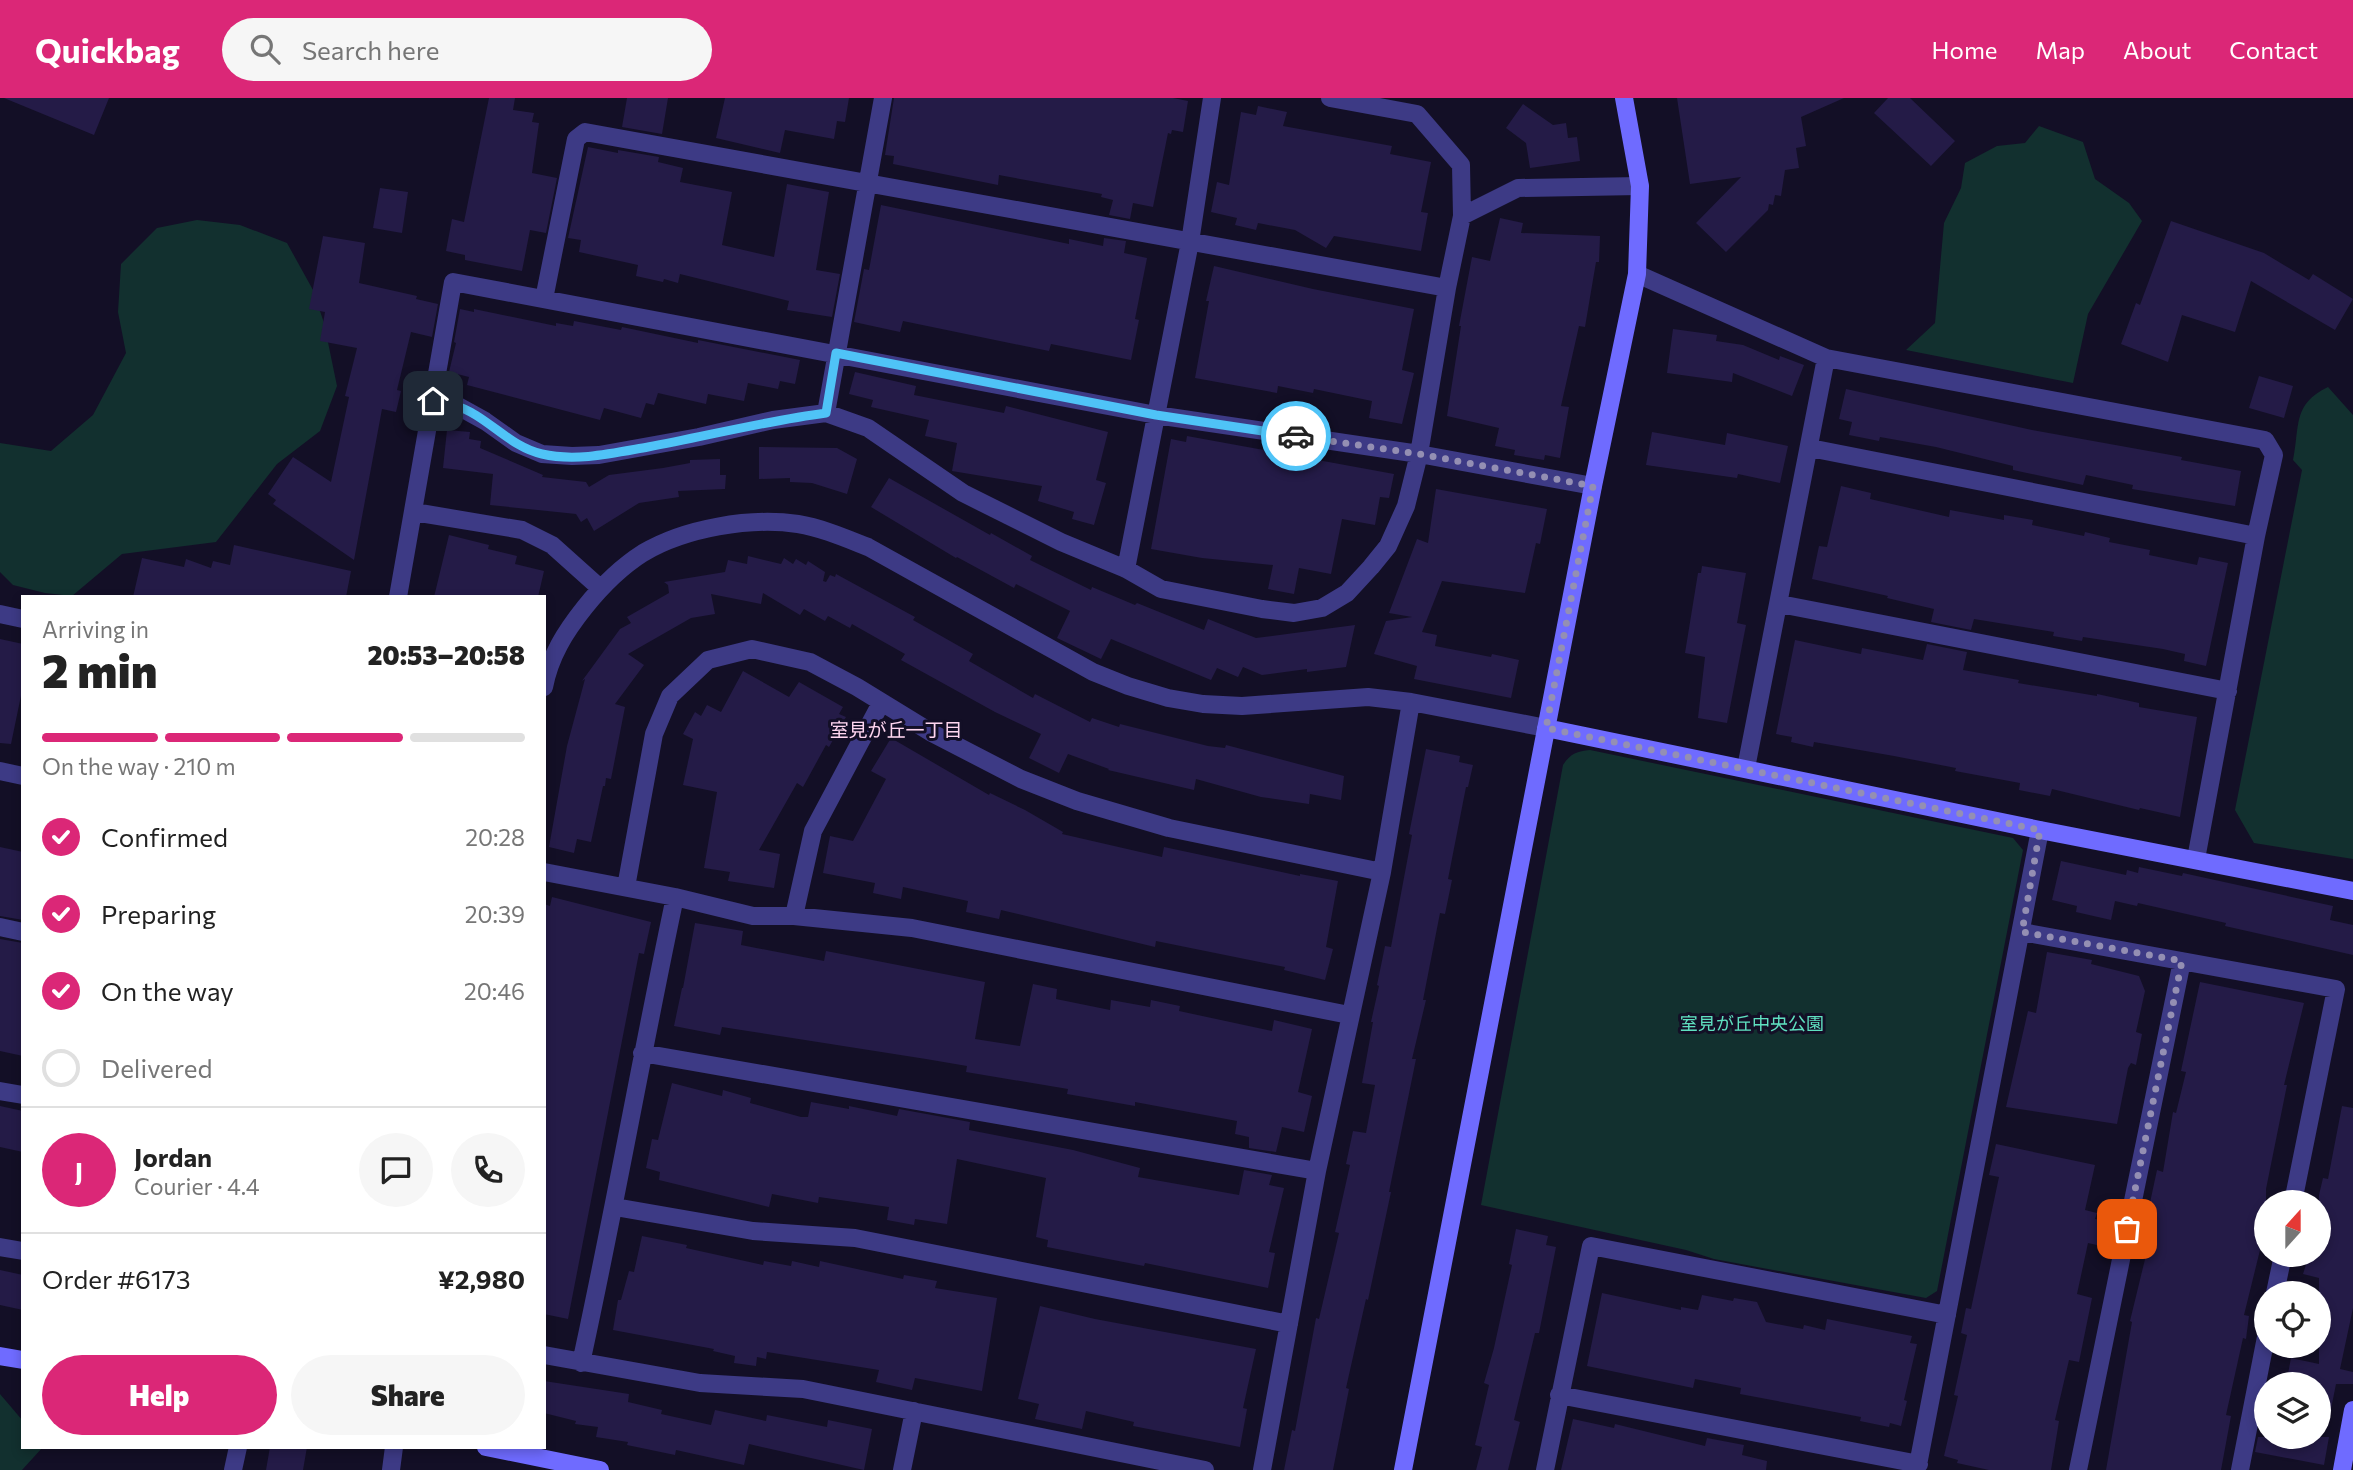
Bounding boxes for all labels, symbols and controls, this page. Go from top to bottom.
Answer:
search box [222,18,712,81]
text: Quickbag [35,29,180,70]
icon: search [246,30,284,68]
text: Search here [302,34,439,65]
text: Home [1932,35,1998,64]
text: Map [2036,35,2085,64]
text: About [2123,35,2191,64]
text: Contact [2229,35,2318,64]
pin [403,371,463,431]
icon: home [414,382,452,420]
courier [1261,401,1331,471]
icon: car [1277,417,1315,455]
text: Arriving in [42,615,149,643]
text: 20:53–20:58 [367,639,525,670]
text: 2 min [42,641,158,697]
district label: 室見が丘一丁目 [829,718,963,741]
text: On the way · 210 m [42,752,236,780]
icon: check [42,818,80,856]
text: Confirmed [101,821,228,852]
text: 20:28 [465,823,525,851]
icon: check [42,895,80,933]
text: Preparing [101,898,216,929]
text: 20:39 [465,900,525,928]
icon: check [42,972,80,1010]
text: On the way [101,975,234,1006]
text: 20:46 [464,977,525,1005]
park label: 室見が丘中央公園 [1680,1012,1824,1034]
text: Delivered [101,1052,212,1083]
button: chat [359,1133,433,1207]
button: phone [451,1133,525,1207]
text: Jordan [134,1141,212,1172]
text: J [75,1155,83,1186]
text: Courier · 4.4 [134,1172,260,1200]
north arrow [2254,1190,2331,1267]
map controls [2254,1190,2331,1449]
pin [2097,1199,2157,1259]
icon: bag [2108,1210,2146,1248]
text: Order #6173 [42,1263,191,1294]
text: ¥2,980 [438,1263,525,1294]
button: locate [2254,1281,2331,1358]
button: Help [42,1355,277,1435]
button: Share [291,1355,525,1435]
button: layers [2254,1372,2331,1449]

